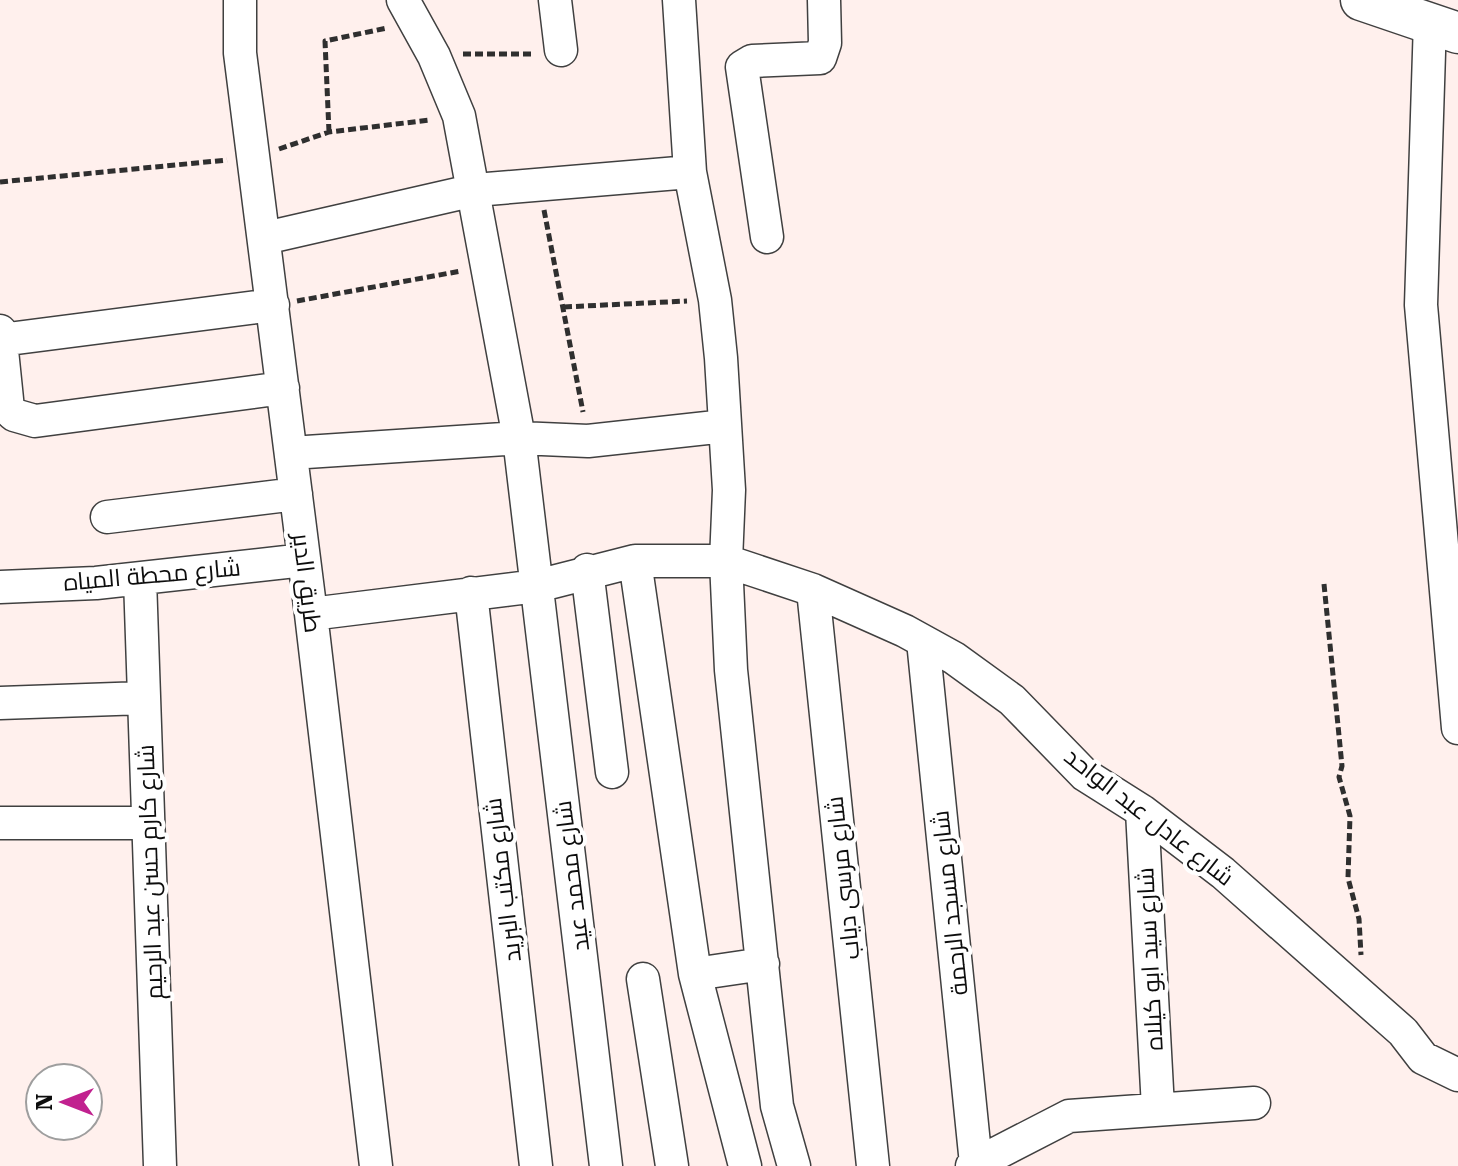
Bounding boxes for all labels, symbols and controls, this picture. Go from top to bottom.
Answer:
street label: طريق الدير [286,529,327,635]
street label: شارع محطة المياه [62,553,242,599]
street label: شارع عادل عبد الواحد [1058,742,1239,893]
street label: شارع كارم حسن عبد الرحيم [132,744,170,1000]
street label: شارع مرسى دياب [821,795,867,961]
street label: شارع مكتب البريد [479,796,529,964]
street label: شارع محمد عيد [549,799,597,953]
street label: شارع مسجد الرحمة [926,809,976,997]
street label: شارع سيد ابو كيلاه [1131,867,1171,1051]
north arrow [24,1062,104,1142]
text: N [32,1093,57,1110]

